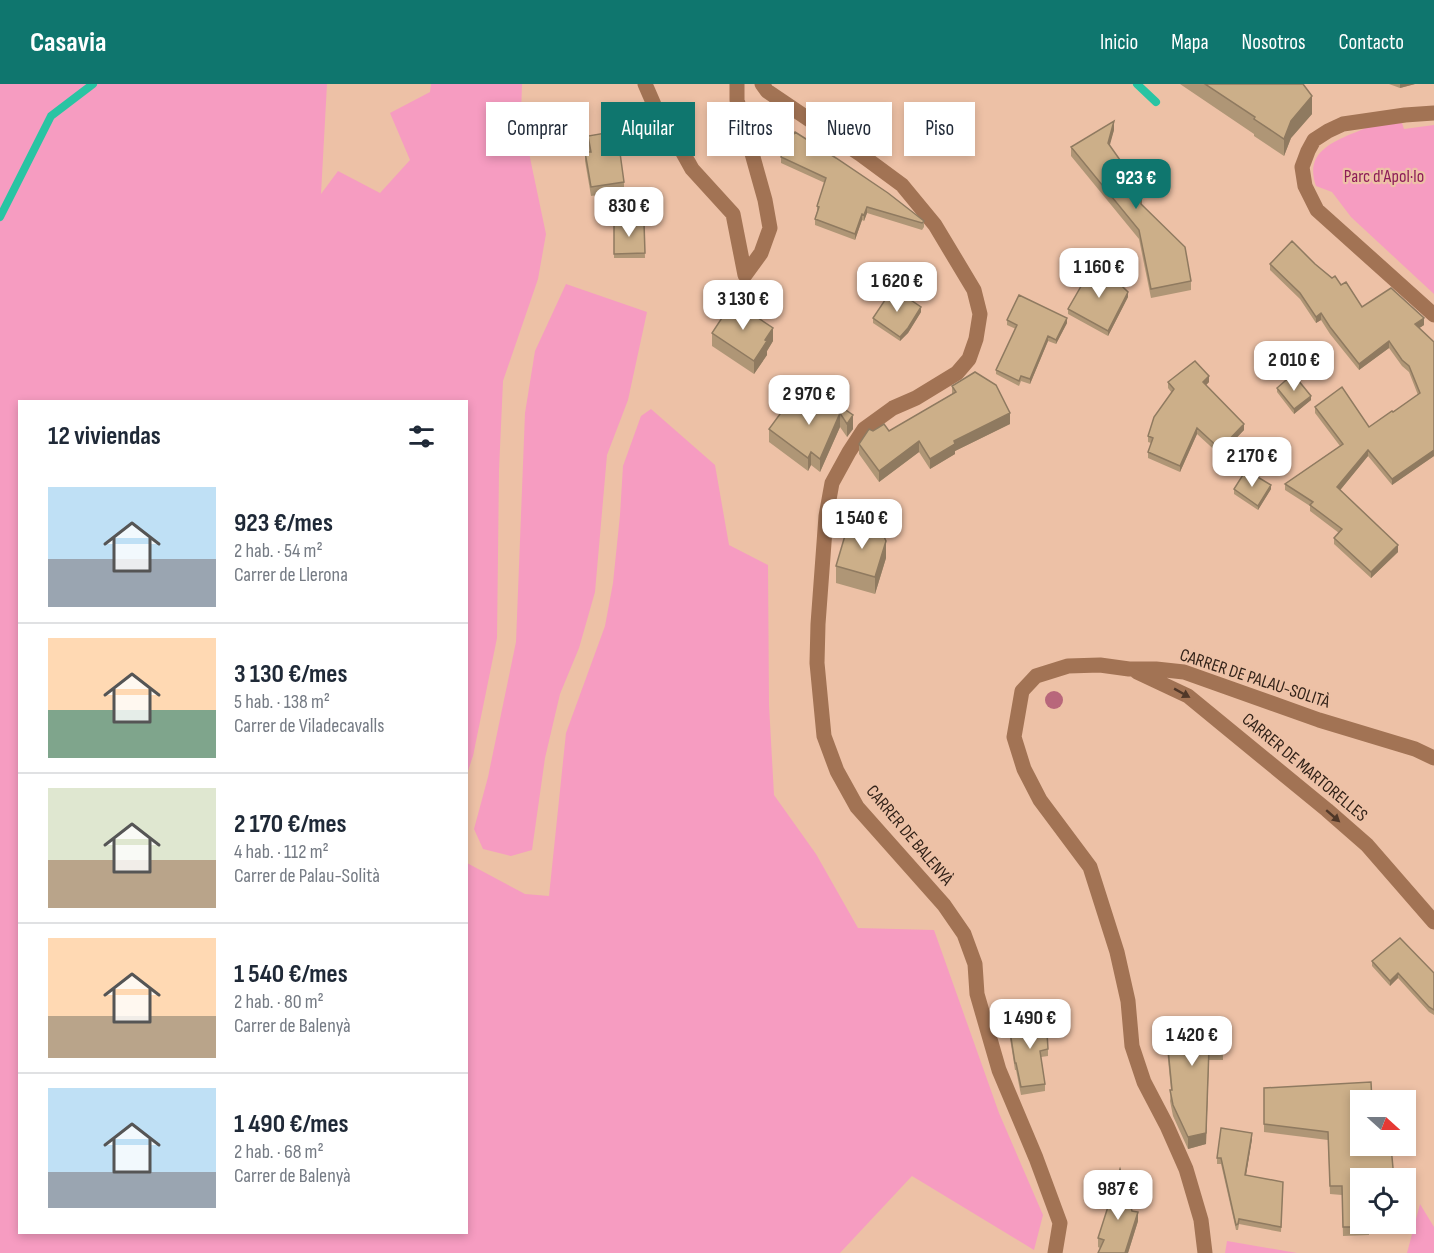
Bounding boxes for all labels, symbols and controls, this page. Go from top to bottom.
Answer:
text: Casavia [30,26,106,59]
text: Inicio [1100,30,1138,55]
text: Mapa [1171,30,1209,55]
text: Nosotros [1242,30,1306,55]
text: Contacto [1339,30,1404,55]
chip: Comprar [486,102,589,156]
chip: Alquilar [601,102,695,156]
chip: Filtros [707,102,794,156]
chip: Nuevo [806,102,892,156]
chip: Piso [904,102,975,156]
pin: 923 € [1094,159,1178,210]
text: 923 € [1116,166,1156,190]
park label: Parc d'Apol·lo [1344,166,1424,187]
pin: 830 € [587,187,671,238]
text: 830 € [608,194,650,218]
pin: 1 160 € [1044,248,1154,299]
text: 1 160 € [1073,255,1125,279]
pin: 1 620 € [842,262,952,313]
text: 1 620 € [871,269,923,293]
pin: 3 130 € [688,280,798,331]
text: 3 130 € [717,287,769,311]
pin: 2 010 € [1239,341,1349,392]
text: 2 010 € [1268,348,1320,372]
pin: 2 970 € [754,375,864,426]
text: 2 970 € [783,382,835,406]
icon: filters [405,420,438,453]
text: 12 viviendas [48,421,161,452]
pin: 2 170 € [1197,437,1307,488]
text: 2 170 € [1226,444,1278,468]
pin: 1 540 € [807,499,917,550]
text: 1 540 € [836,506,888,530]
text: 923 €/mes [234,508,333,539]
icon: home [96,511,168,583]
text: 2 hab. · 54 m² [234,539,323,563]
text: Carrer de Llerona [234,563,348,587]
street label: CARRER DE PALAU-SOLITÀ [1177,644,1333,713]
text: 3 130 €/mes [234,659,347,690]
icon: home [96,662,168,734]
one-way arrow [1174,688,1191,698]
text: 5 hab. · 138 m² [234,690,330,714]
street label: CARRER DE MARTORELLES [1238,709,1372,826]
text: Carrer de Viladecavalls [234,714,384,738]
street label: CARRER DE BALENYÀ [862,781,958,890]
text: 2 170 €/mes [234,809,347,840]
one-way arrow [1326,809,1341,823]
icon: home [96,812,168,884]
text: 4 hab. · 112 m² [234,840,329,864]
text: Carrer de Palau-Solità [234,864,380,888]
text: 1 540 €/mes [234,959,348,990]
icon: home [96,962,168,1034]
text: 2 hab. · 80 m² [234,990,324,1014]
pin: 1 490 € [975,999,1085,1050]
text: 1 490 € [1004,1006,1056,1030]
text: Carrer de Balenyà [234,1014,351,1038]
pin: 1 420 € [1137,1016,1247,1067]
text: 1 420 € [1166,1023,1218,1047]
north arrow [1350,1090,1416,1156]
map controls [1350,1090,1416,1234]
text: 1 490 €/mes [234,1109,349,1140]
icon: home [96,1112,168,1184]
text: 2 hab. · 68 m² [234,1140,324,1164]
text: Carrer de Balenyà [234,1164,351,1188]
button: locate [1350,1168,1416,1234]
pin: 987 € [1076,1170,1160,1221]
text: 987 € [1098,1177,1138,1201]

